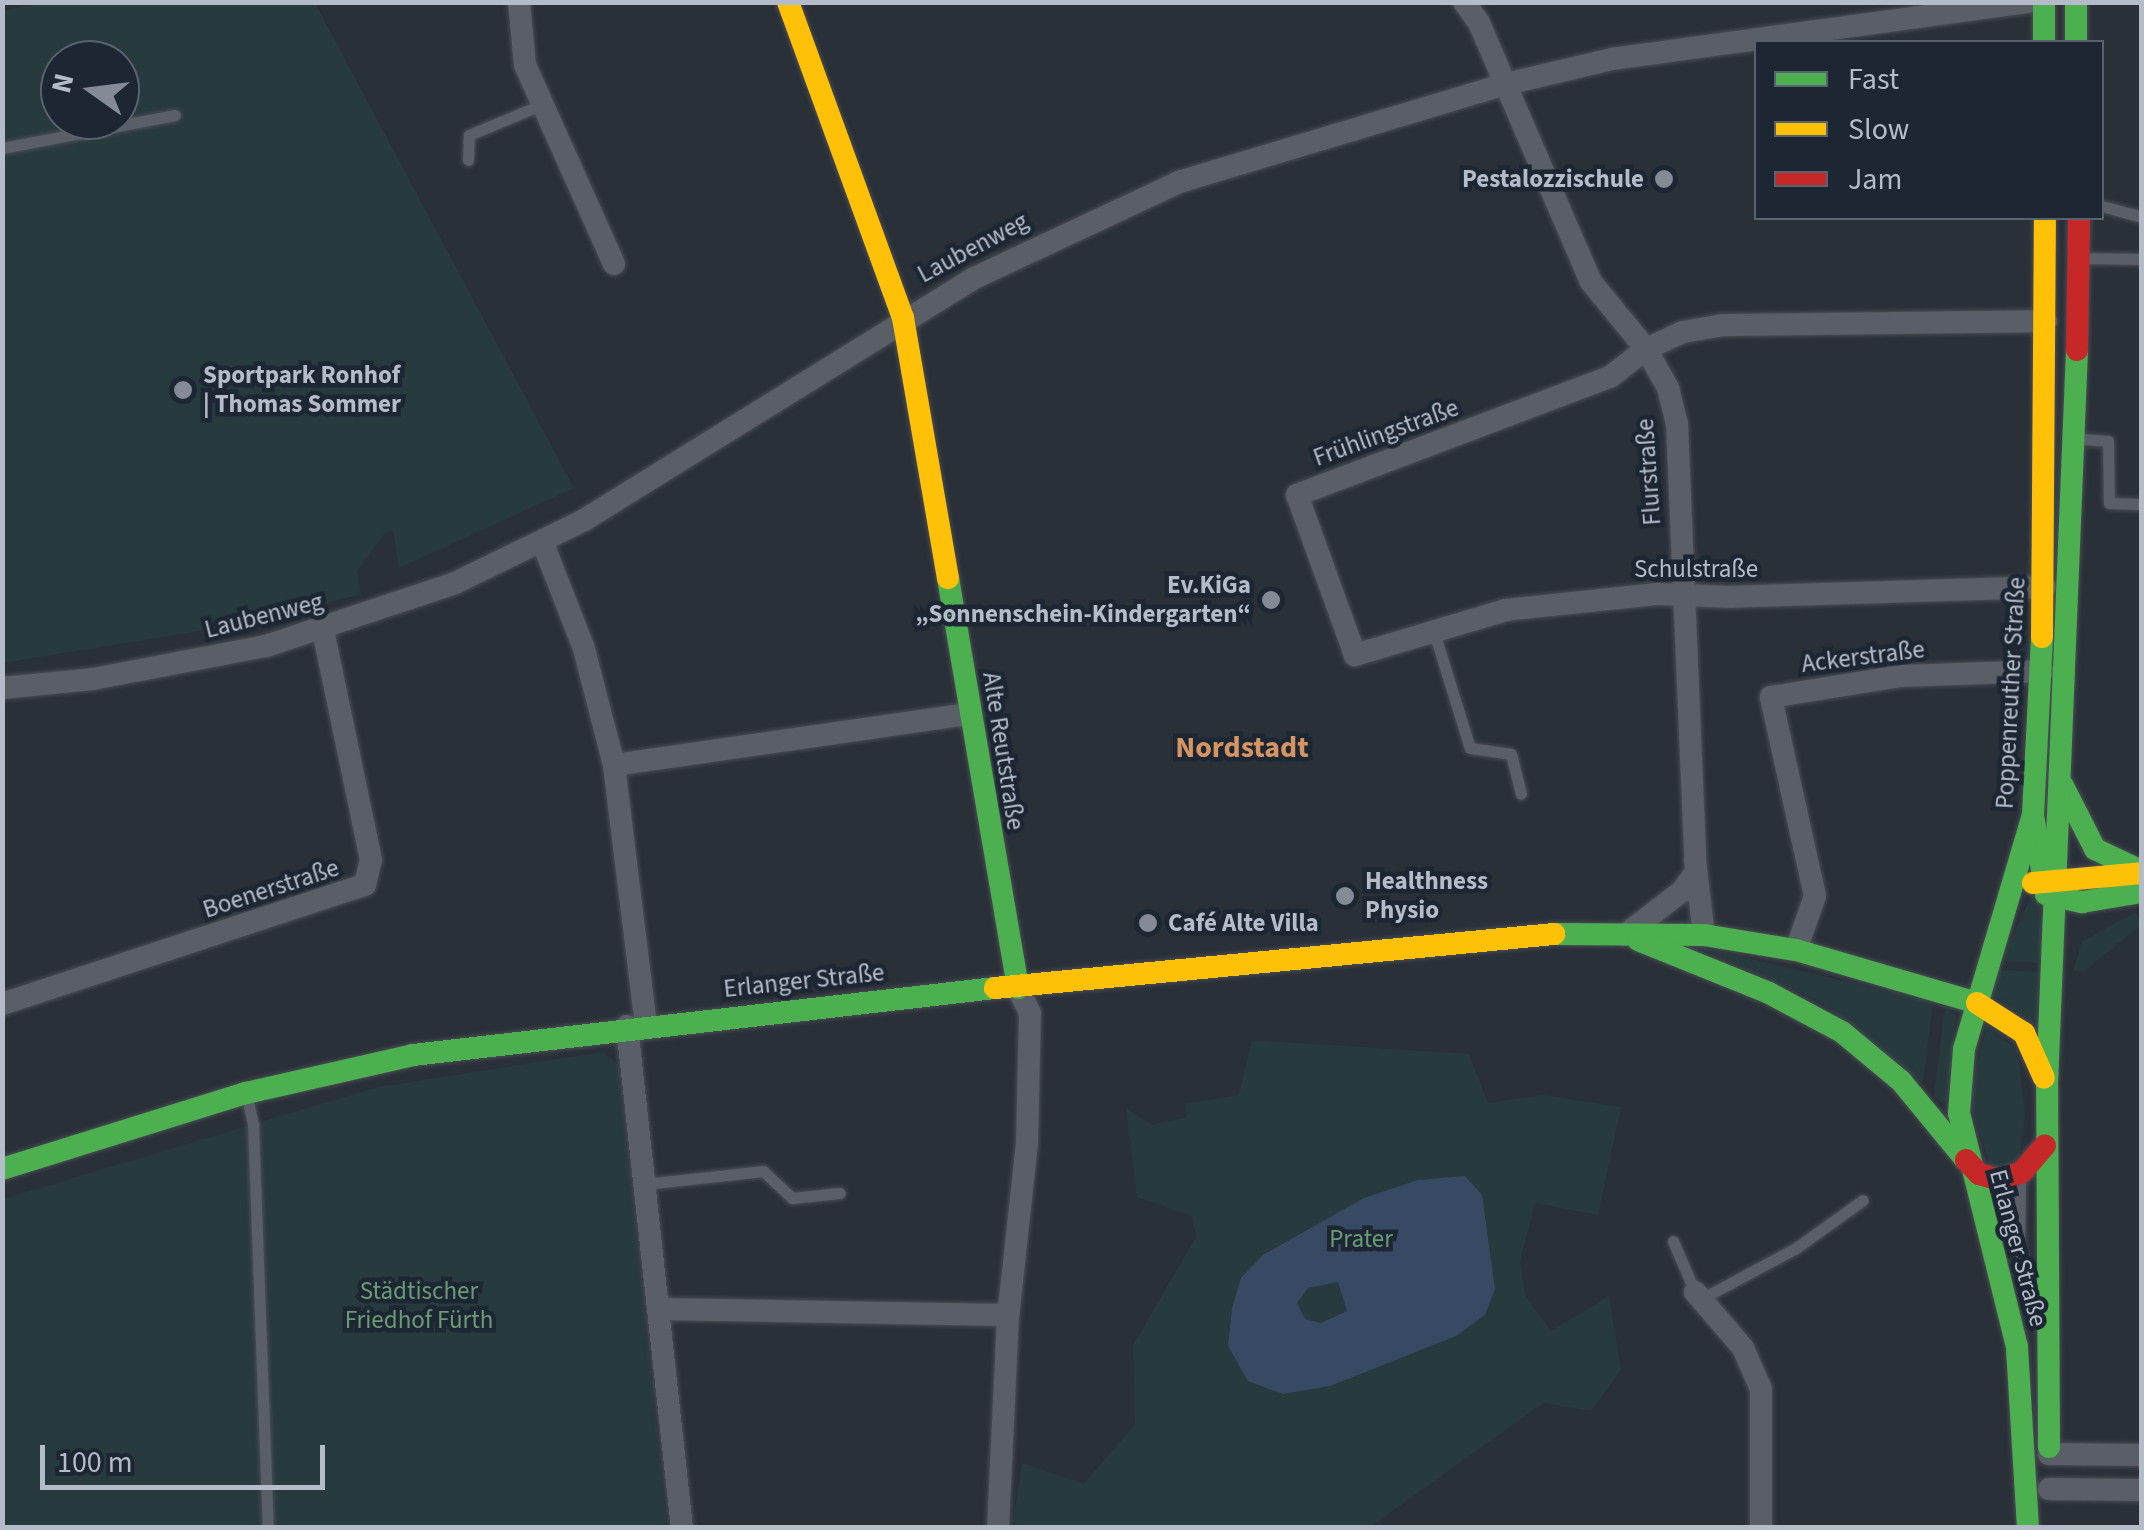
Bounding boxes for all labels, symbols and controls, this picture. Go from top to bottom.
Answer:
north arrow [40,40,140,140]
legend [1754,40,2104,220]
text: Fast [1848,58,1899,101]
text: N [41,69,84,97]
text: Slow [1848,108,1909,151]
text: Jam [1848,158,1902,201]
place label: Pestalozzischule [1462,164,1644,194]
marker: Pestalozzischule [1653,168,1675,190]
street label: Laubenweg [913,206,1033,290]
place label: Sportpark Ronhof | Thomas Sommer [203,361,401,420]
marker: Sportpark Ronhof | Thomas Sommer [172,379,194,401]
street label: Frühlingstraße [1309,393,1463,473]
street label: Flurstraße [1630,418,1668,526]
street label: Schulstraße [1634,554,1758,584]
place label: Ev.KiGa „Sonnenschein-Kindergarten“ [915,571,1251,630]
street label: Poppenreuther Straße [1990,576,2032,810]
street label: Laubenweg [202,587,326,645]
marker: Ev.KiGa „Sonnenschein-Kindergarten“ [1260,589,1282,611]
street label: Ackerstraße [1800,635,1926,679]
street label: Alte Reutstraße [976,670,1030,832]
district label: Nordstadt [1175,730,1309,766]
street label: Boenerstraße [199,853,343,925]
place label: Healthness Physio [1365,867,1488,926]
marker: Healthness Physio [1334,885,1356,907]
place label: Café Alte Villa [1168,908,1319,938]
marker: Café Alte Villa [1137,912,1159,934]
street label: Erlanger Straße [722,958,886,1004]
street label: Erlanger Straße [1983,1166,2053,1330]
park label: Prater [1329,1224,1393,1254]
park label: Städtischer Friedhof Fürth [345,1277,493,1336]
scale bar [45,1425,330,1487]
text: 100 m [57,1441,133,1484]

